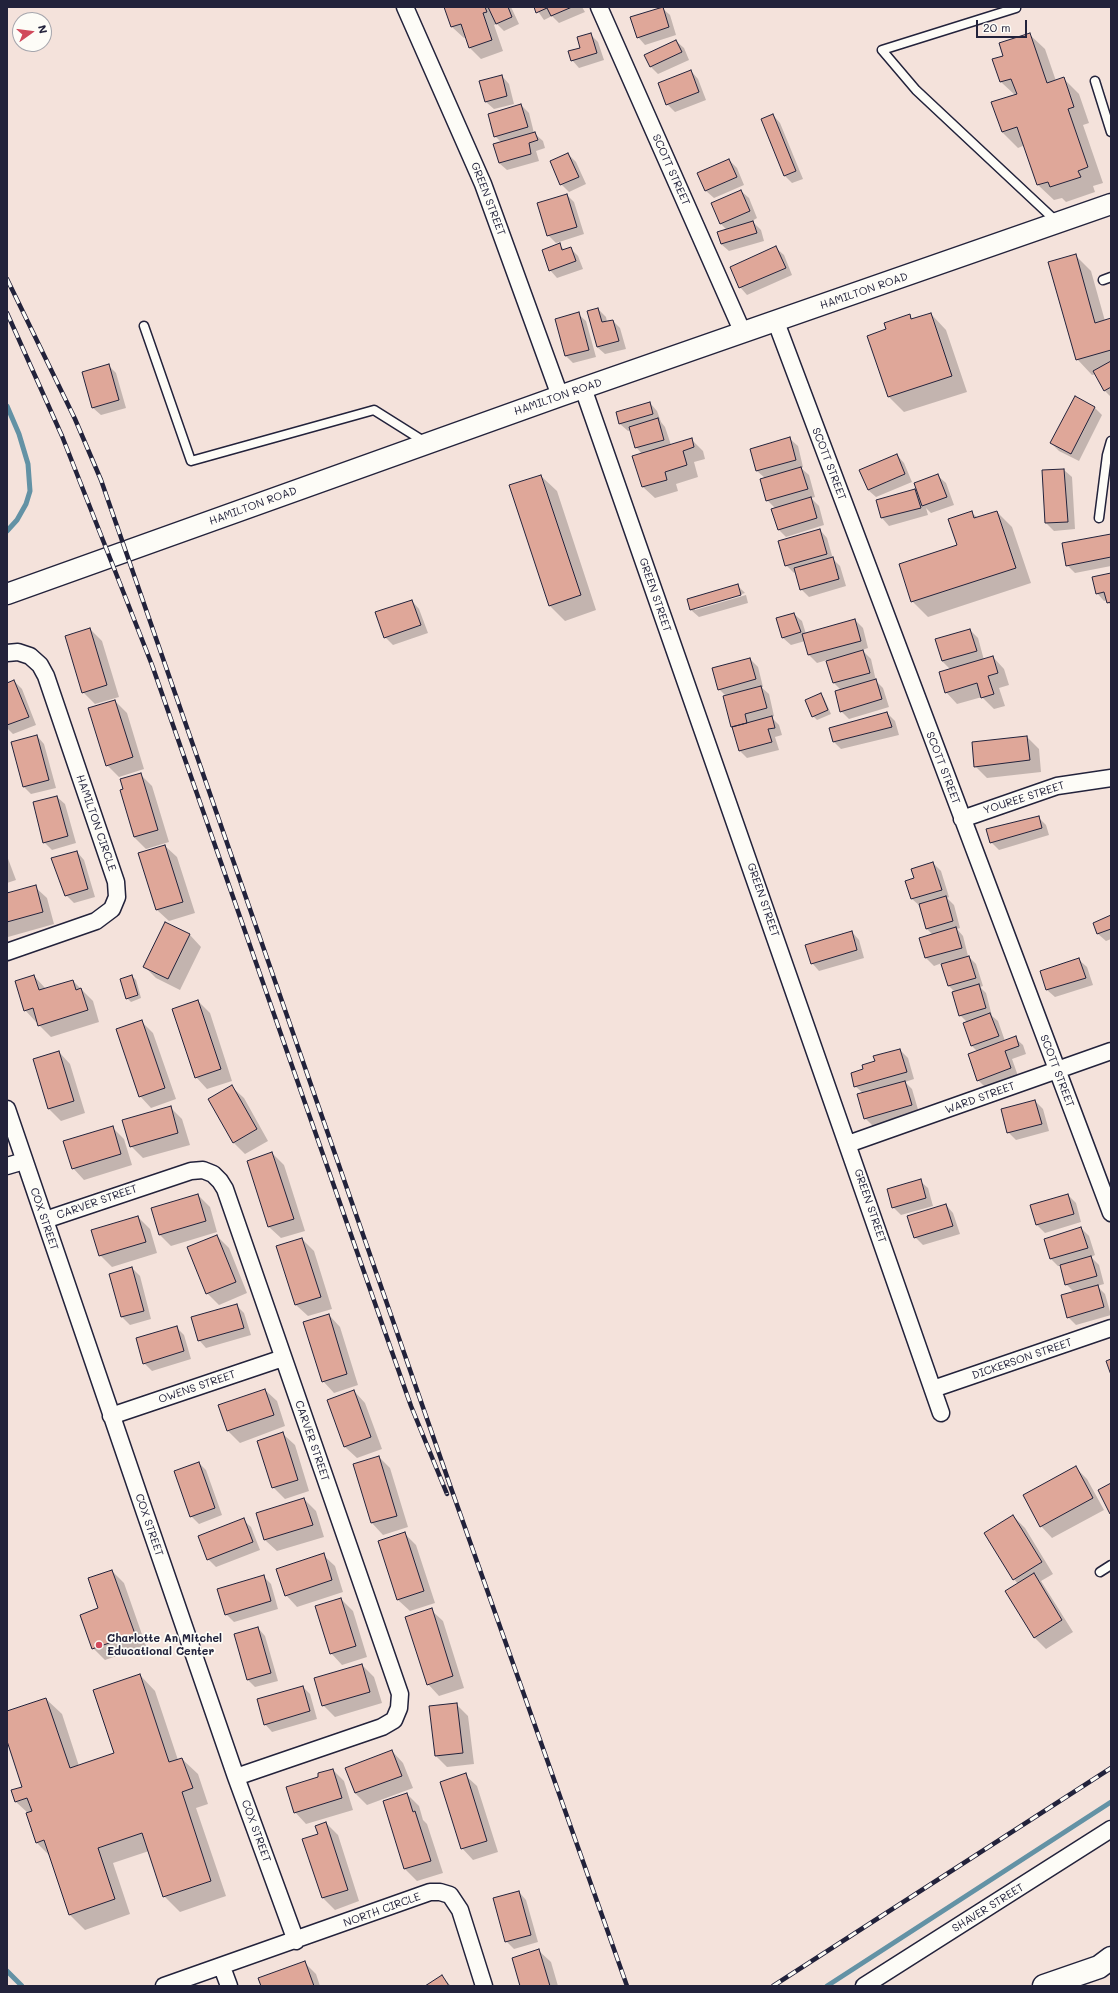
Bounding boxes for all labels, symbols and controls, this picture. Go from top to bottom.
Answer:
north arrow [12,12,52,52]
scale bar [978,12,1029,38]
text: 20 m [983,19,1011,35]
text: N [35,23,51,35]
street label: SCOTT STREET [649,132,693,208]
street label: GREEN STREET [468,160,508,238]
street label: HAMILTON ROAD [818,270,910,312]
street label: HAMILTON ROAD [512,376,604,418]
street label: SCOTT STREET [809,426,849,502]
street label: HAMILTON ROAD [207,484,299,528]
street label: GREEN STREET [636,556,674,634]
street label: SCOTT STREET [923,730,963,806]
street label: HAMILTON CIRCLE [73,773,119,873]
street label: YOUREE STREET [982,779,1066,817]
street label: GREEN STREET [744,861,782,939]
street label: SCOTT STREET [1037,1033,1077,1109]
street label: WARD STREET [943,1079,1017,1117]
street label: GREEN STREET [851,1167,889,1245]
street label: CARVER STREET [55,1182,139,1222]
street label: COX STREET [27,1186,61,1252]
street label: DICKERSON STREET [970,1336,1074,1382]
street label: OWENS STREET [157,1368,237,1406]
street label: CARVER STREET [292,1399,332,1483]
street label: COX STREET [132,1492,166,1558]
place label: Charlotte An Mitchel Educational Center [107,1632,222,1658]
marker: Charlotte An Mitchel Educational Center [94,1640,104,1650]
street label: COX STREET [239,1798,273,1864]
street label: SHAVER STREET [950,1881,1026,1935]
street label: NORTH CIRCLE [342,1890,422,1930]

